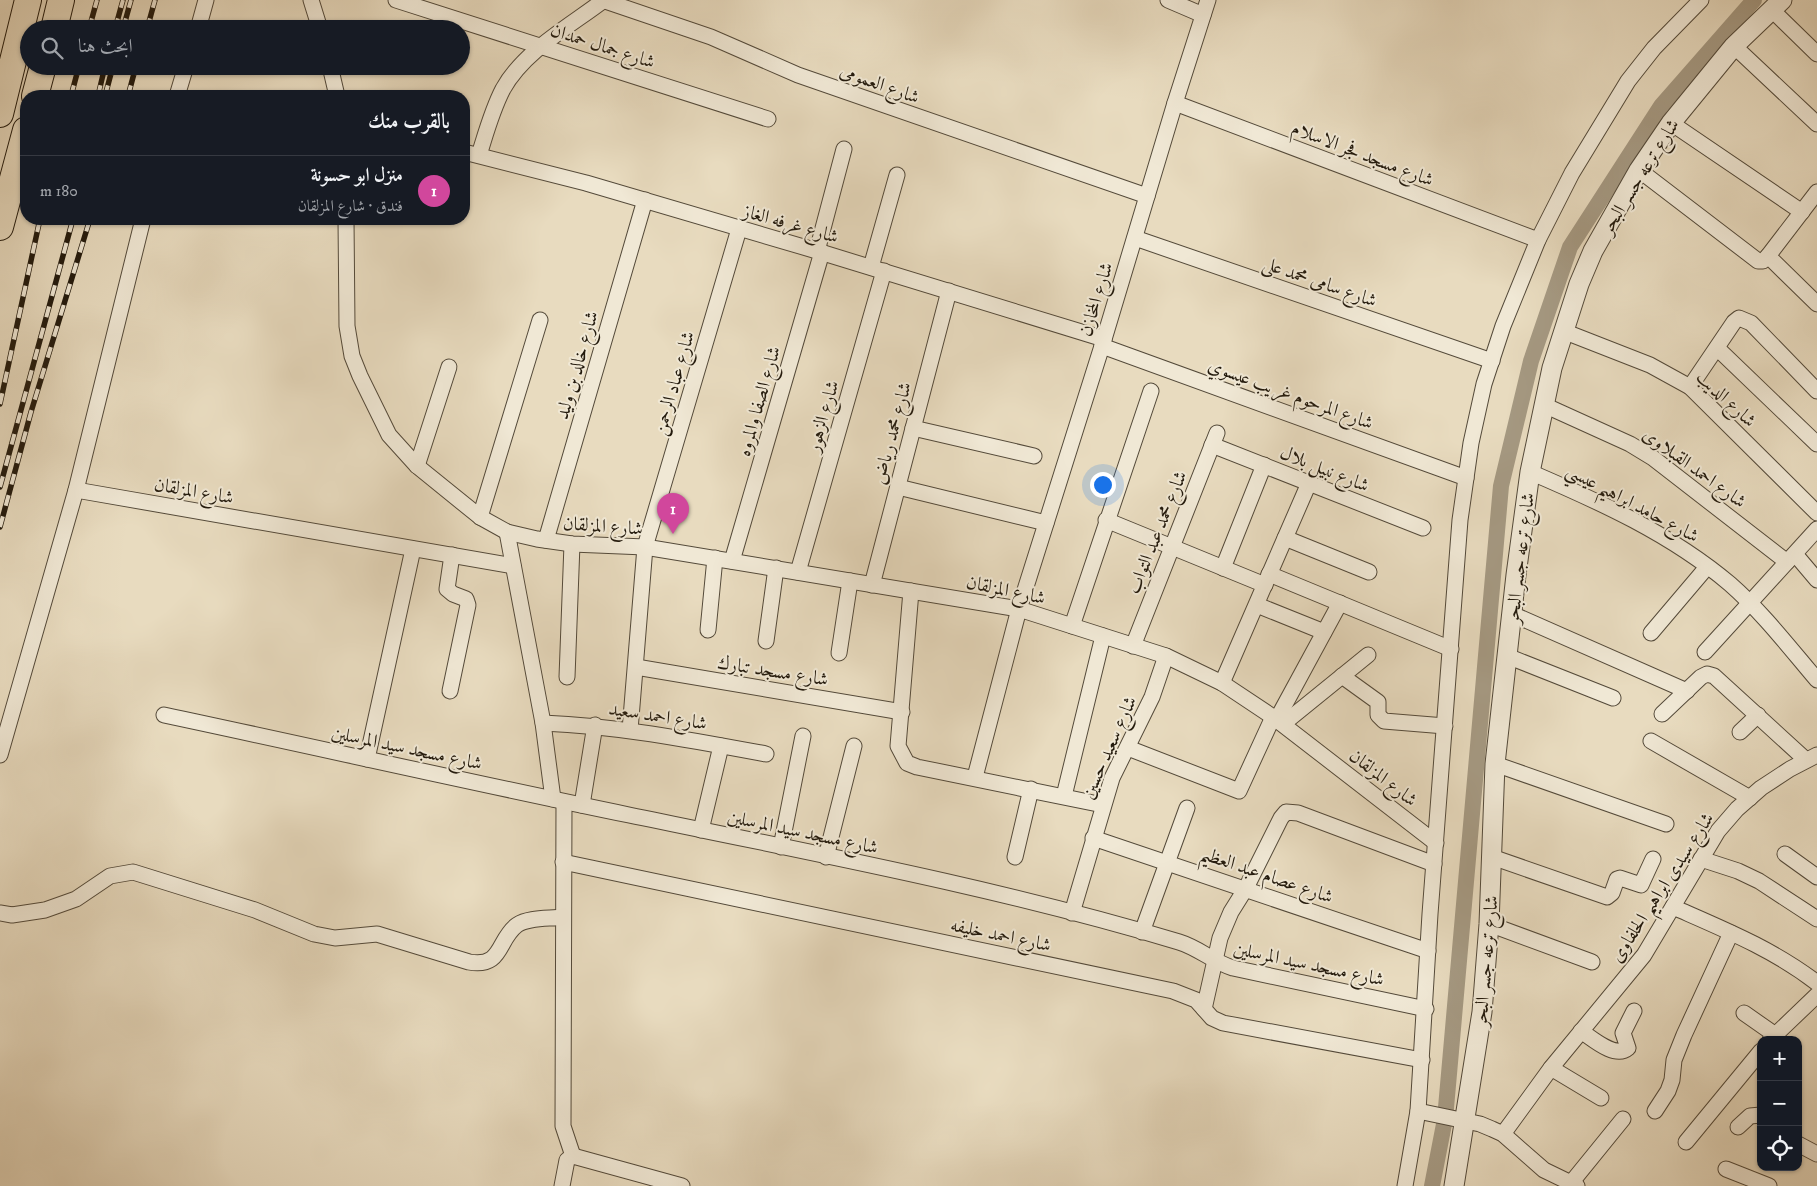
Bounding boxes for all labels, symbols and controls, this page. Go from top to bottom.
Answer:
street label: شارع جمال حمدان [546,19,658,77]
search box [20,20,470,75]
icon: search [38,34,66,62]
text: ابحث هنا [78,35,133,58]
street label: شارع العمومى [835,59,923,112]
text: بالقرب منك [368,109,450,135]
street label: شارع ترعه جسر البحر [1595,115,1687,242]
street label: شارع مسجد فجر الاسلام [1287,117,1437,196]
text: منزل ابو حسونة [311,164,403,187]
text: 180 m [40,181,78,201]
text: 1 [431,181,437,201]
text: فندق · شارع المزلقان [298,196,403,216]
street label: شارع غرفه الغاز [737,199,841,252]
street label: شارع سامى محمد على [1258,252,1380,316]
street label: شارع المخازن [1074,260,1121,340]
street label: شارع خالد بن وليد [551,309,607,423]
street label: شارع عباد الرحمن [649,329,703,439]
street label: شارع الصفا والمروه [733,344,789,460]
street label: شارع المرحوم غريب عيسوي [1203,354,1376,439]
street label: شارع الديب [1689,366,1761,435]
street label: شارع الزهور [802,378,848,458]
street label: شارع محمد رياض [868,380,920,488]
street label: شارع احمد القبلاوى [1636,423,1750,516]
street label: شارع نبيل بلال [1275,441,1372,500]
street label: شارع حامد ابراهيم عيسي [1559,459,1703,554]
street label: شارع محمد عبد التواب [1122,468,1195,599]
your location [1090,472,1116,498]
street label: شارع المزلقان [152,473,235,513]
street label: شارع ترعه جسر البحر [1501,491,1543,627]
pin: 1 [657,493,689,534]
street label: شارع المزلقان [562,512,644,544]
street label: شارع المزلقان [963,571,1047,613]
street label: شارع مسجد تبارك [715,651,830,695]
street label: شارع سعيد حسين [1076,693,1145,804]
street label: شارع احمد سعيد [606,697,709,739]
street label: شارع مسجد سيد المرسلين [329,721,484,779]
street label: شارع المزلقان [1343,744,1422,814]
street label: شارع مسجد سيد المرسلين [725,805,880,863]
street label: شارع سيدى ابراهيم الحلفاوى [1605,809,1725,971]
street label: شارع عصام عبد العظيم [1195,842,1336,916]
street label: شارع ترعه جسر البحر [1469,895,1507,1030]
street label: شارع احمد خليفه [948,914,1053,960]
street label: شارع مسجد سيد المرسلين [1231,937,1386,995]
map controls [1757,1036,1802,1171]
button: + [1757,1036,1802,1081]
button: − [1757,1081,1802,1126]
button: locate [1757,1126,1802,1171]

